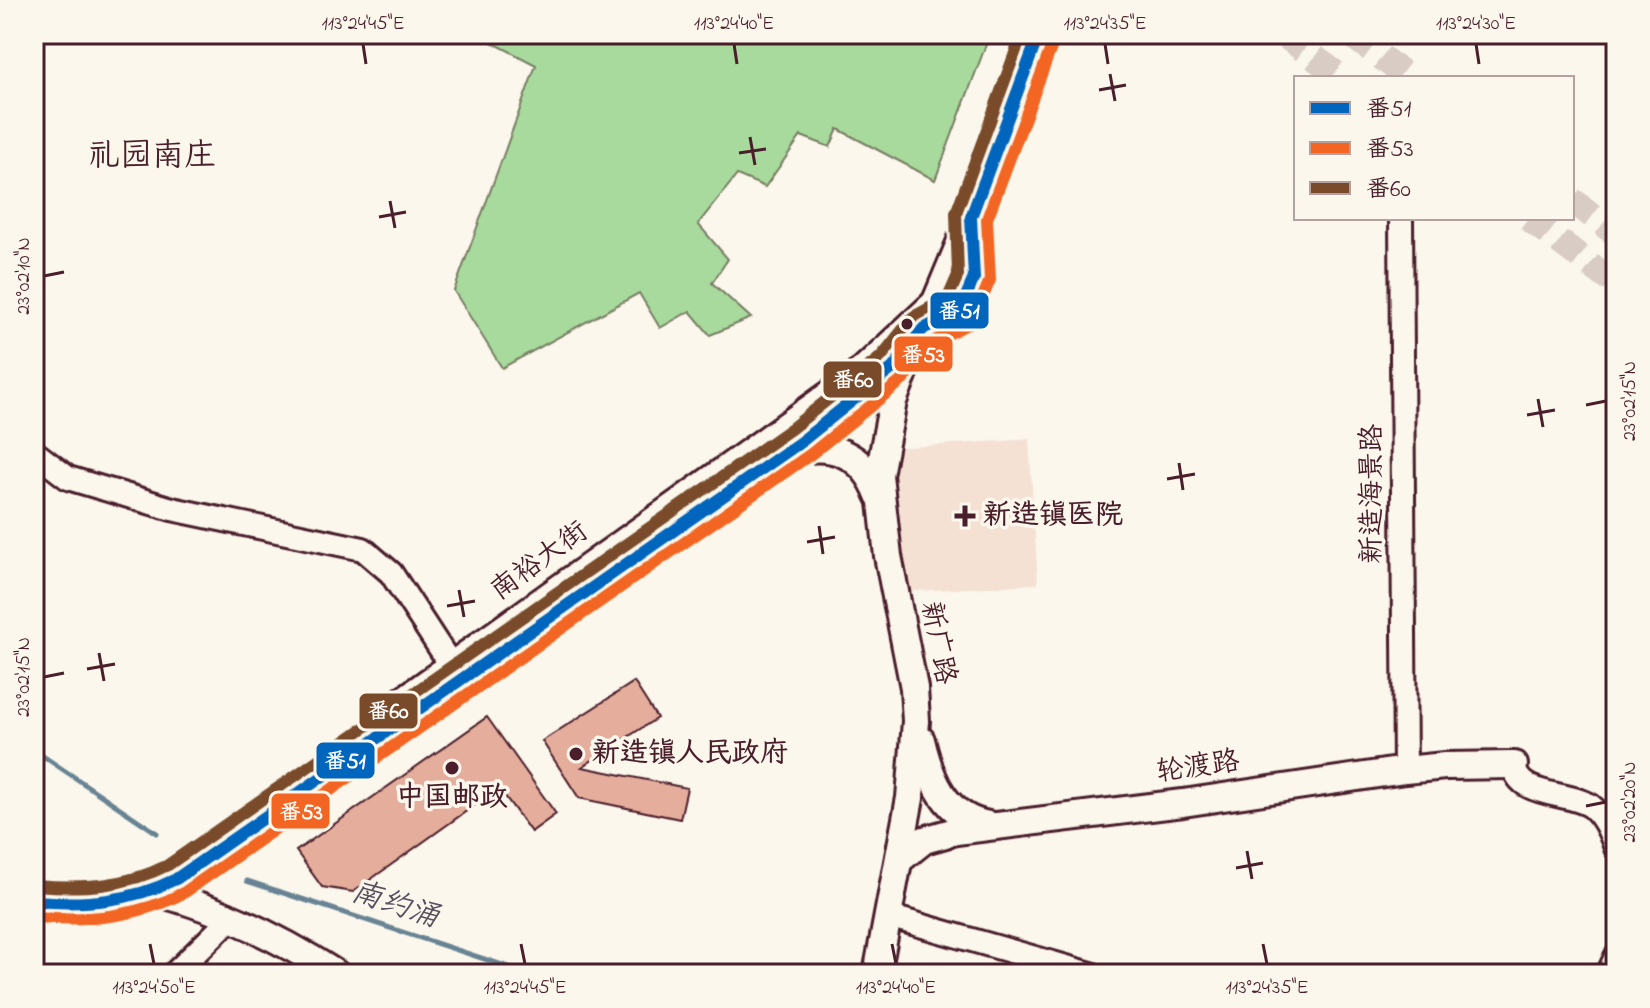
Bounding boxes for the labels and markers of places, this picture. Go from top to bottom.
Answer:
unlabelled marker [899,316,915,332]
place label: 新造镇医院 [983,496,1123,537]
marker: 新造镇医院 [954,505,976,527]
place label: 新造镇人民政府 [592,734,788,775]
marker: 新造镇人民政府 [567,745,585,763]
marker: 中国邮政 [443,759,461,777]
place label: 中国邮政 [396,778,508,819]

